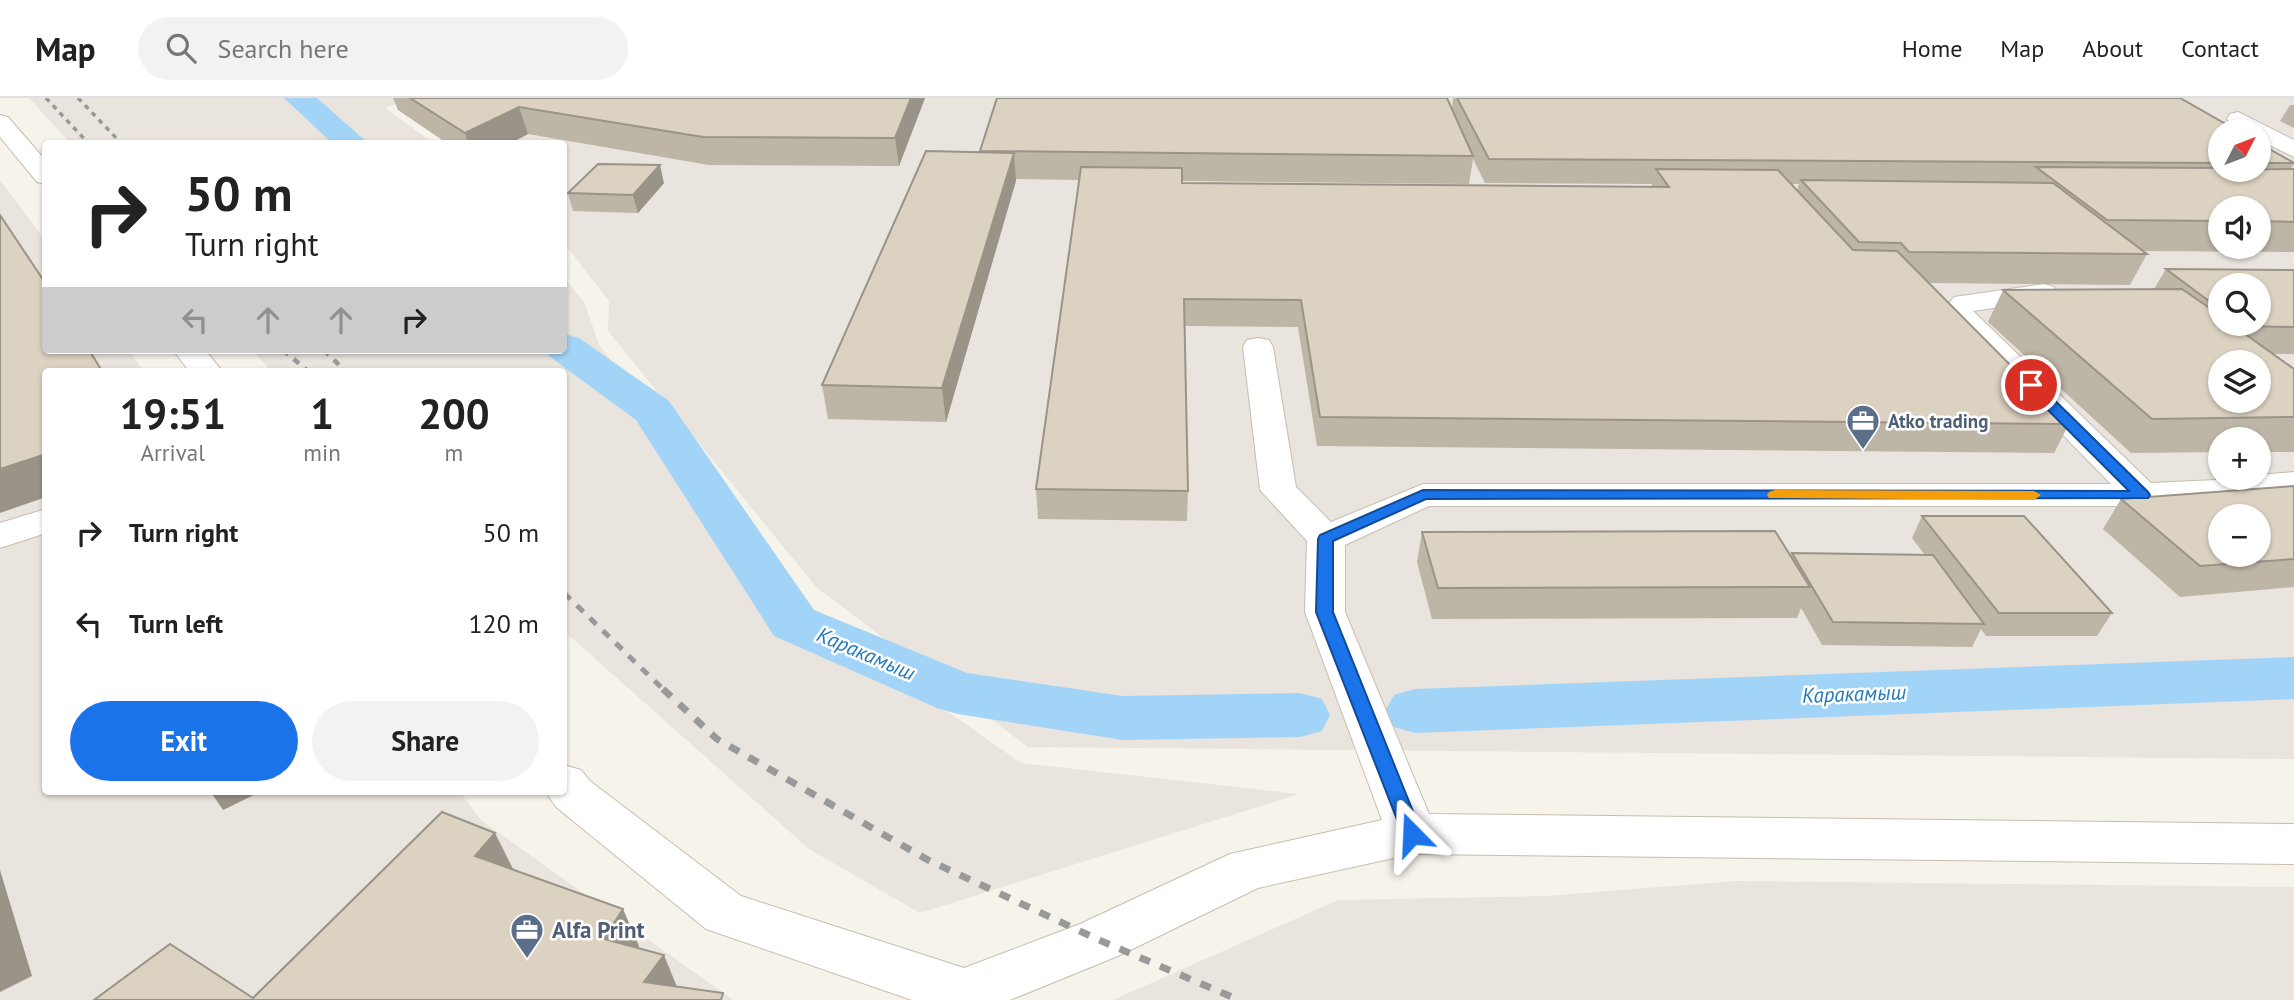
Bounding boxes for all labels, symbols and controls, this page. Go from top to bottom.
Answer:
search box [138,17,628,80]
text: Map [35,27,96,70]
icon: search [162,29,200,67]
text: Search here [218,32,349,65]
text: Home [1902,33,1962,64]
text: Map [2000,33,2044,64]
text: About [2082,33,2143,64]
text: Contact [2181,33,2259,64]
north arrow [2208,119,2272,182]
map controls [2208,119,2271,567]
text: 50 m [185,161,292,225]
icon: right [70,168,161,259]
button: sound [2208,196,2271,259]
text: Turn right [185,223,319,265]
button: search [2208,273,2271,336]
icon: left [176,301,214,339]
icon: ahead [249,301,287,339]
icon: ahead [322,301,360,339]
icon: right [395,301,433,339]
button: layers [2208,350,2271,413]
pin [2001,355,2061,415]
icon: arrive [2012,366,2050,404]
text: 19:51 [119,386,226,441]
text: 1 [310,386,334,441]
text: 200 [418,386,490,441]
office icon: Atko trading [1844,402,1882,451]
place label: Atko trading [1888,409,1988,433]
button: + [2208,427,2271,490]
text: Arrival [140,438,205,467]
text: min [303,438,341,467]
text: m [445,438,463,467]
button: − [2208,504,2271,567]
icon: right [70,514,108,552]
text: Turn right [129,516,238,549]
text: 50 m [483,516,539,549]
icon: left [70,605,108,643]
text: Turn left [129,607,223,640]
text: 120 m [468,607,539,640]
water label: Каракамыш [813,621,920,686]
water label: Каракамыш [1801,678,1907,709]
button: Exit [70,701,298,781]
button: Share [312,701,539,781]
position arrow [1375,797,1449,871]
office icon: Alfa Print [508,911,546,960]
place label: Alfa Print [552,915,645,944]

